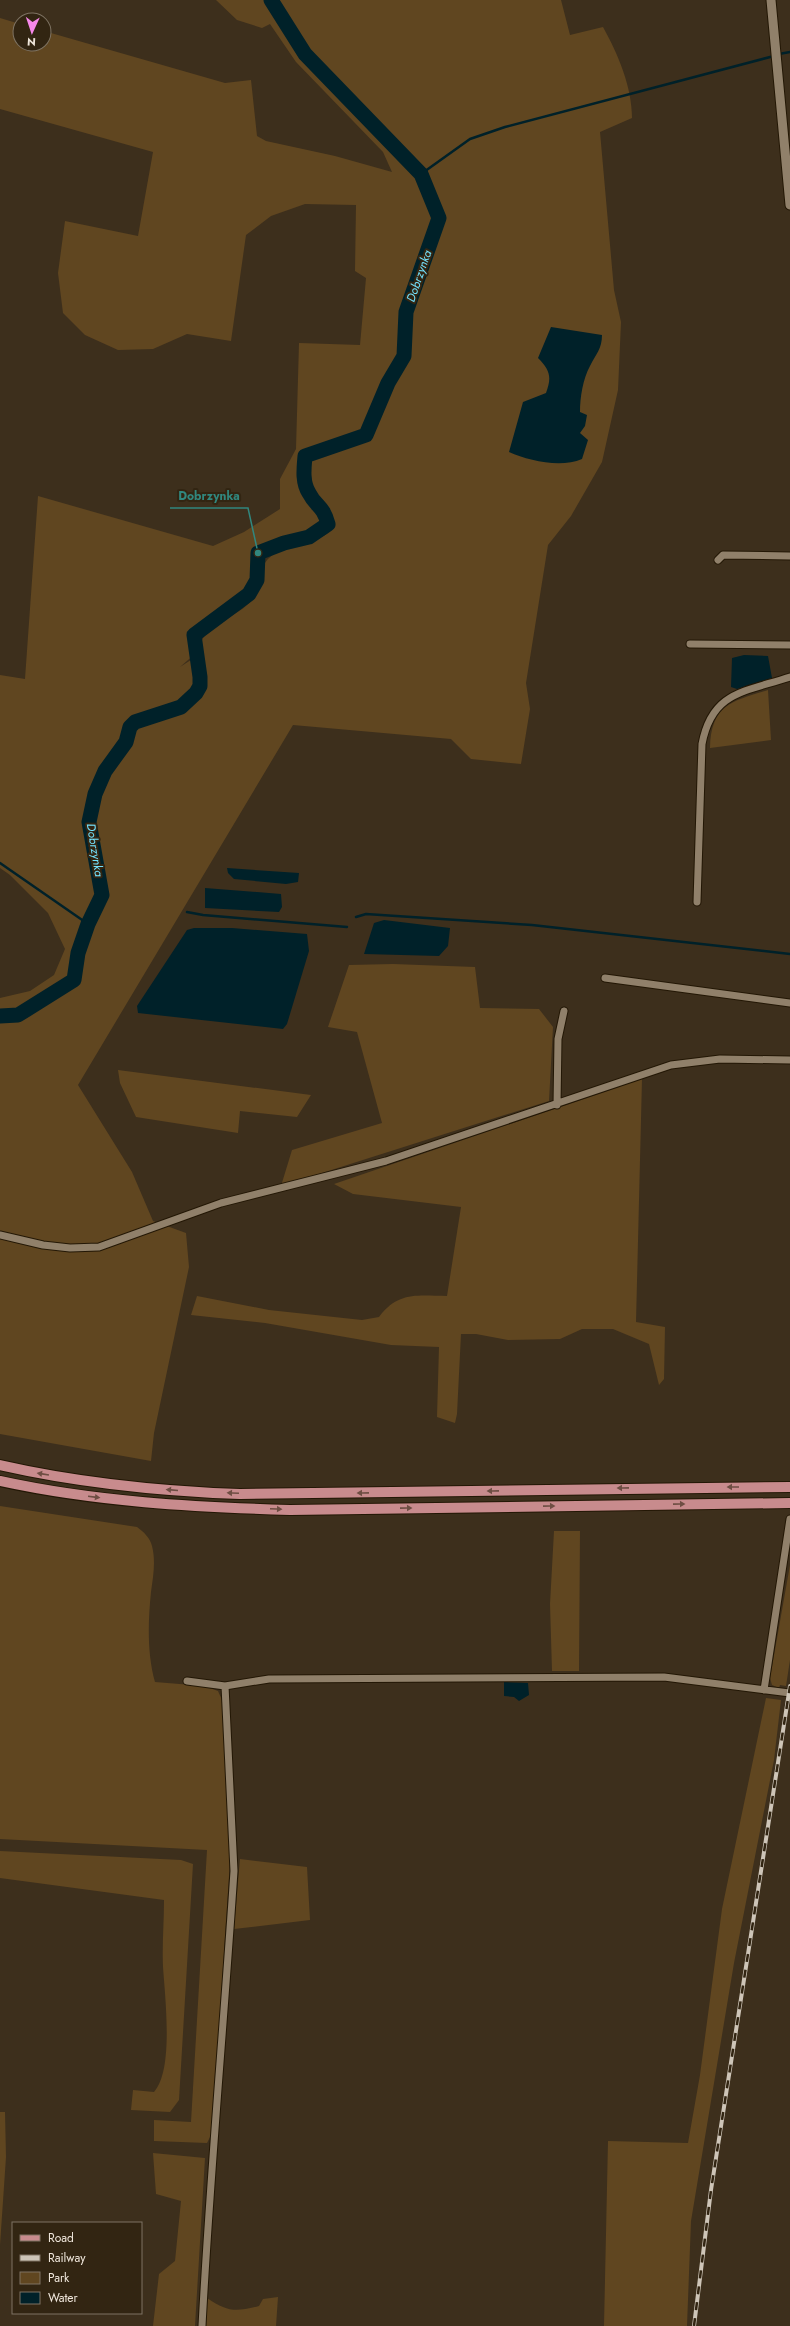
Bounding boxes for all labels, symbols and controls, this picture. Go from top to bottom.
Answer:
north arrow [12,12,52,52]
text: N [27,34,36,50]
water label: Dobrzynka [402,247,436,304]
callout: Dobrzynka [170,484,248,508]
text: Dobrzynka [178,487,240,505]
water label: Dobrzynka [82,822,108,878]
one-way arrow [37,1471,49,1477]
one-way arrow [726,1484,739,1490]
one-way arrow [616,1485,629,1491]
one-way arrow [166,1487,178,1493]
one-way arrow [486,1488,499,1494]
one-way arrow [227,1490,239,1497]
one-way arrow [356,1490,369,1496]
one-way arrow [88,1494,100,1500]
one-way arrow [673,1501,686,1507]
one-way arrow [543,1503,556,1509]
one-way arrow [400,1505,413,1511]
one-way arrow [270,1506,282,1513]
legend [12,2222,142,2314]
text: Road [48,2229,74,2247]
text: Railway [48,2249,86,2267]
text: Park [48,2269,70,2287]
text: Water [48,2289,79,2307]

